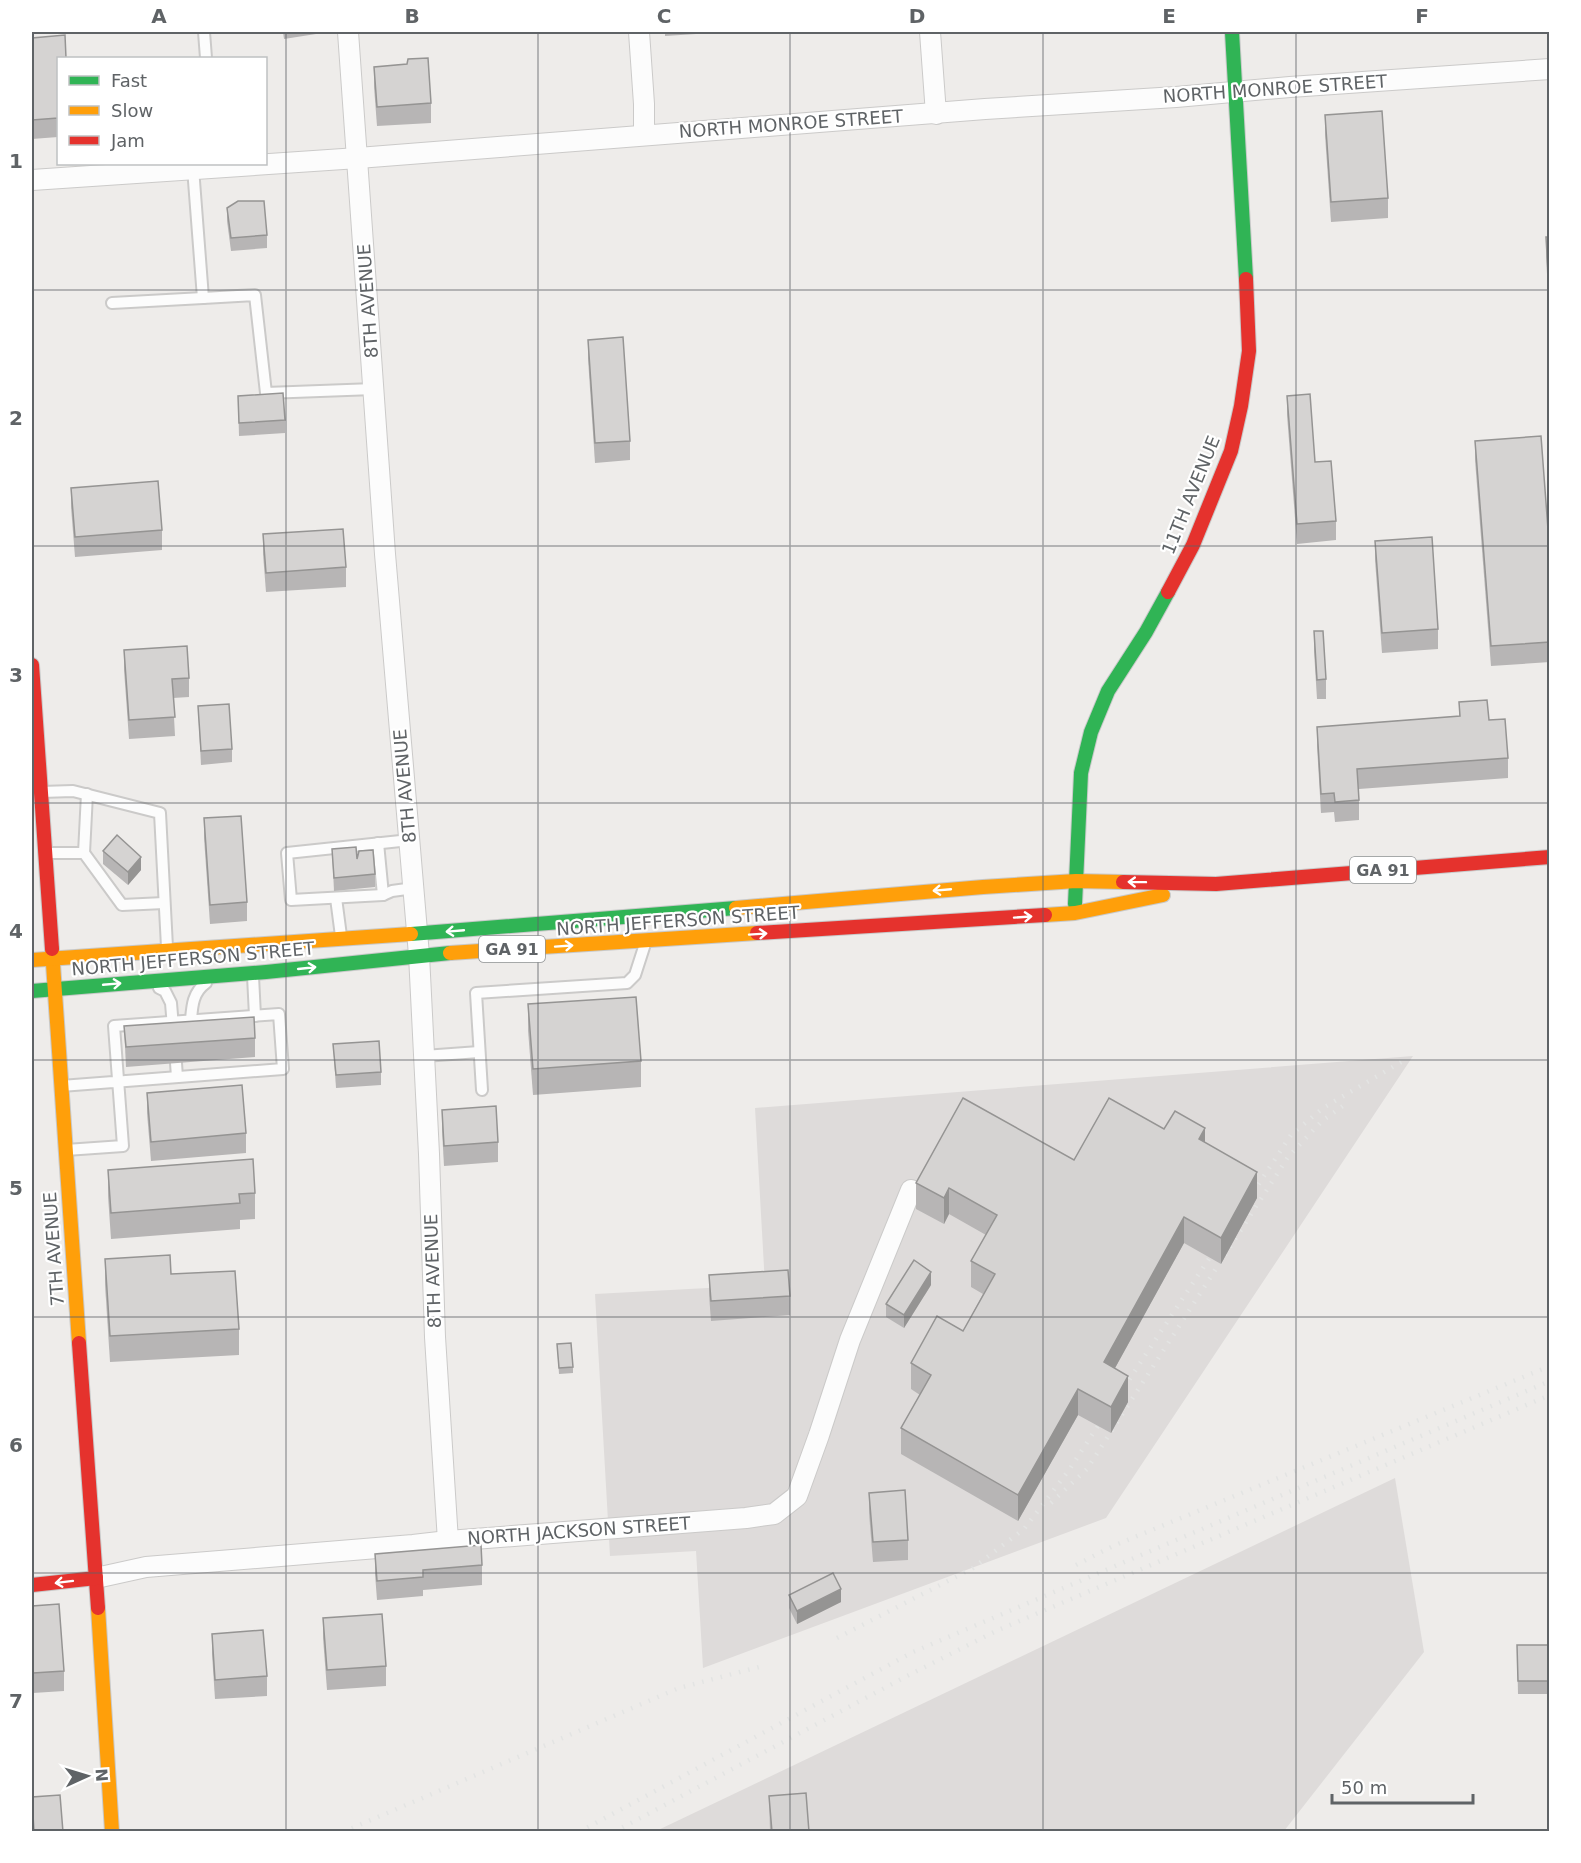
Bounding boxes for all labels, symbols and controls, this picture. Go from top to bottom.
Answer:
text: A [151,4,167,28]
text: B [404,4,420,28]
text: C [657,4,671,28]
text: D [909,4,925,28]
text: E [1162,4,1176,28]
text: F [1415,4,1429,28]
legend [57,57,267,165]
text: Fast [111,70,147,91]
street label: NORTH MONROE STREET [1162,70,1389,107]
text: Slow [111,100,153,121]
street label: NORTH MONROE STREET [678,105,905,142]
text: Jam [110,130,145,151]
text: 1 [9,149,23,173]
street label: 8TH AVENUE [353,243,382,359]
text: 2 [9,406,23,430]
street label: 11TH AVENUE [1157,432,1224,557]
text: 3 [9,663,23,687]
street label: 8TH AVENUE [389,728,420,844]
road number: GA 91 [1350,857,1416,883]
one-way arrow [1127,876,1147,888]
one-way arrow [933,885,953,896]
street label: NORTH JEFFERSON STREET [556,901,801,939]
one-way arrow [1013,911,1033,922]
text: 4 [9,919,23,943]
one-way arrow [445,926,465,937]
one-way arrow [748,928,768,939]
road number: GA 91 [479,936,545,962]
street label: NORTH JEFFERSON STREET [71,937,316,980]
one-way arrow [553,940,573,951]
one-way arrow [296,962,316,973]
one-way arrow [102,979,122,990]
text: 5 [9,1176,23,1200]
street label: 7TH AVENUE [39,1191,68,1307]
street label: 8TH AVENUE [420,1213,445,1329]
text: 6 [9,1433,23,1457]
street label: NORTH JACKSON STREET [467,1512,692,1549]
one-way arrow [54,1577,74,1588]
text: 7 [9,1689,23,1713]
north arrow [57,1746,117,1806]
scale bar [1332,1767,1473,1805]
text: N [92,1768,111,1782]
text: 50 m [1341,1777,1387,1798]

